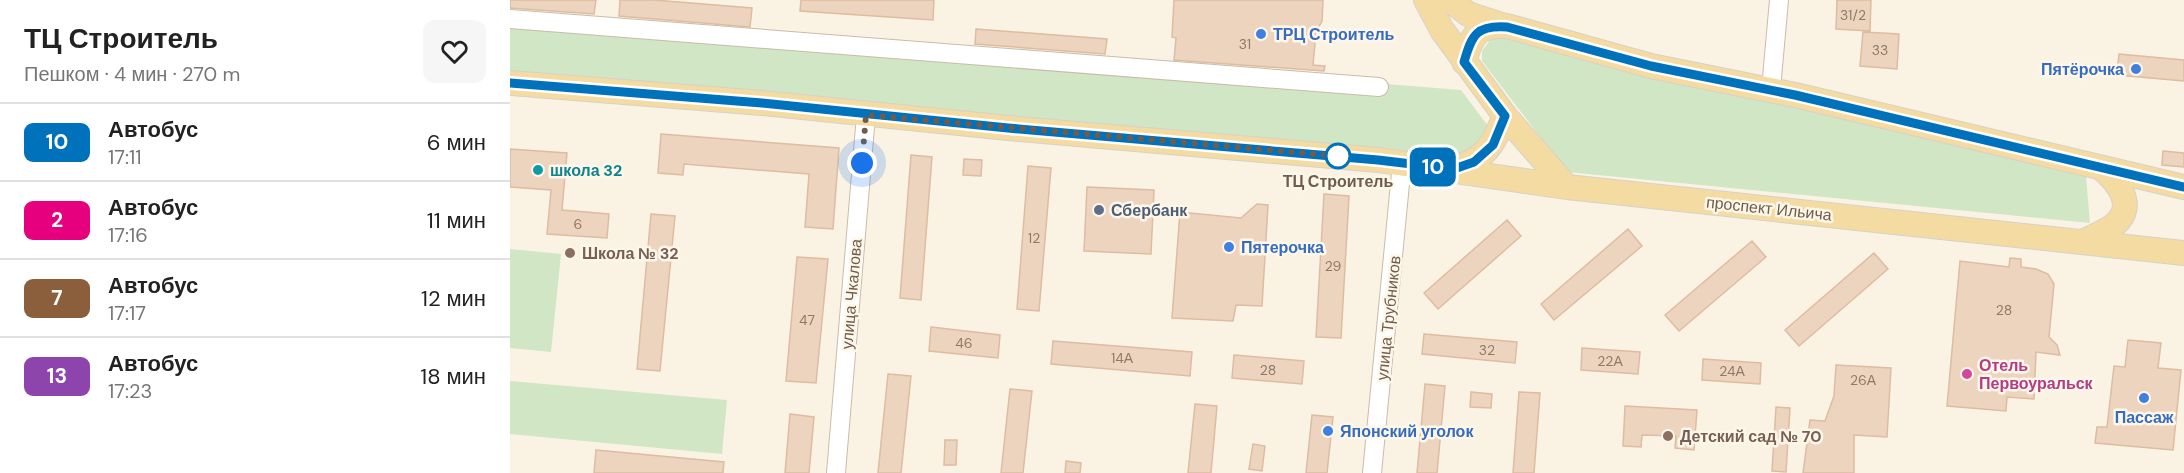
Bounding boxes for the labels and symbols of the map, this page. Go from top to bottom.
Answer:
house number: 31/2 [1840,6,1866,24]
place label: ТРЦ Строитель [1273,24,1395,45]
marker: ТРЦ Строитель [1254,27,1268,41]
house number: 31 [1239,35,1251,53]
house number: 33 [1872,41,1888,59]
place label: Пятёрочка [2041,59,2124,80]
marker: Пятёрочка [2129,62,2143,76]
marker: ТЦ Строитель [1325,143,1351,169]
your location [847,148,877,178]
line badge: 10 [1406,148,1460,186]
place label: школа 32 [550,160,622,181]
marker: школа 32 [531,163,545,177]
place label: ТЦ Строитель [1283,171,1394,192]
street label: проспект Ильича [1705,191,1833,226]
place label: Сбербанк [1111,200,1188,221]
marker: Сбербанк [1092,203,1106,217]
house number: 6 [574,215,582,233]
house number: 12 [1028,229,1040,247]
place label: Пятерочка [1241,237,1324,258]
street label: улица Чкалова [836,238,867,350]
marker: Пятерочка [1222,240,1236,254]
place label: Школа № 32 [582,243,679,264]
marker: Школа № 32 [563,246,577,260]
street label: улица Трубников [1371,255,1406,382]
house number: 29 [1325,257,1342,275]
house number: 28 [1996,301,2012,319]
house number: 47 [799,311,815,329]
house number: 46 [955,334,973,352]
house number: 32 [1479,341,1495,359]
house number: 14А [1111,349,1134,367]
house number: 22А [1597,352,1623,370]
place label: Отель Первоуральск [1979,355,2094,394]
house number: 28 [1260,361,1276,379]
house number: 24А [1719,362,1745,380]
marker: Отель Первоуральск [1960,367,1974,381]
house number: 26А [1850,371,1877,389]
marker: Пассаж [2137,391,2151,405]
place label: Пассаж [2115,407,2174,428]
place label: Японский уголок [1340,421,1474,442]
marker: Японский уголок [1321,424,1335,438]
place label: Детский сад № 70 [1680,426,1822,447]
marker: Детский сад № 70 [1661,429,1675,443]

